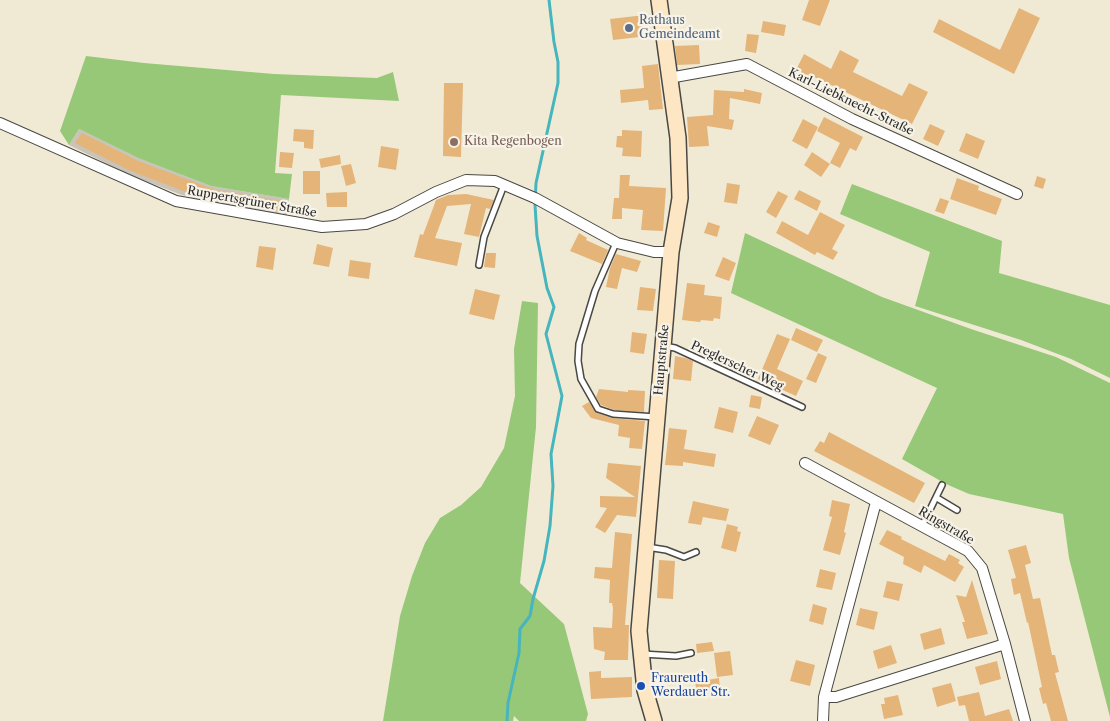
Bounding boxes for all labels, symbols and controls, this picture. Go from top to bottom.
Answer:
place label: Rathaus Gemeindeamt [639,14,720,42]
marker: Rathaus Gemeindeamt [623,22,635,34]
street label: Karl-Liebknecht-Straße [786,65,916,139]
place label: Kita Regenbogen [464,135,562,149]
marker: Kita Regenbogen [448,136,460,148]
street label: Ruppertsgrüner Straße [186,184,318,220]
street label: Hauptstraße [652,324,672,396]
street label: Preglerscher Weg [688,338,786,394]
street label: Ringstraße [916,504,976,548]
place label: Fraureuth Werdauer Str. [651,672,730,700]
marker: Fraureuth Werdauer Str. [635,680,647,692]

